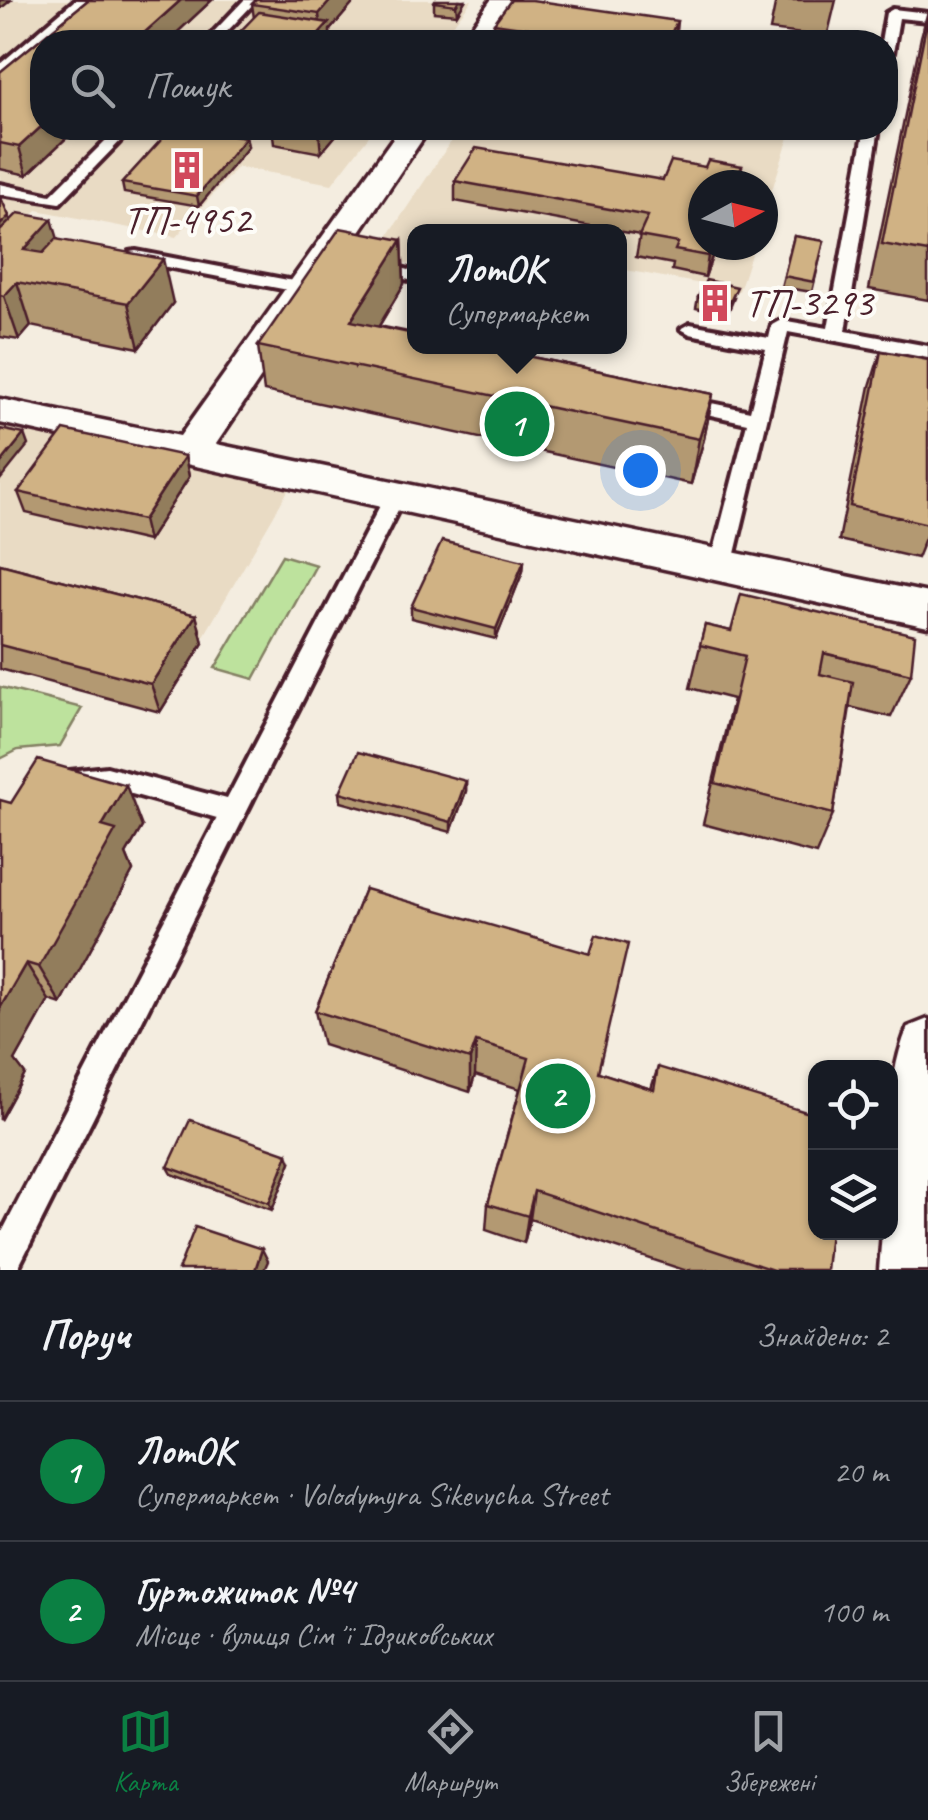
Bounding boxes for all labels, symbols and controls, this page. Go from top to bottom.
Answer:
search box [30,30,898,140]
icon: search [65,58,120,113]
text: Пошук [145,62,230,109]
building icon: ТП-4952 [166,149,208,191]
north arrow [688,170,778,260]
place label: ТП-4952 [123,195,254,245]
popup [407,224,627,354]
text: ЛотОК [446,245,545,292]
place label: ТП-3293 [745,278,875,328]
building icon: ТП-3293 [694,282,736,324]
text: Супермаркет [446,292,588,333]
pin: 1 [484,386,550,462]
your location [615,445,666,496]
pin: 2 [526,1058,590,1134]
map controls [808,1060,898,1240]
button: locate [808,1060,898,1150]
button: layers [808,1150,898,1240]
text: Поруч [40,1309,130,1362]
text: Знайдено: 2 [756,1315,888,1356]
text: ЛотОК [135,1427,234,1474]
text: 1 [65,1451,80,1492]
text: 20 m [834,1451,888,1492]
text: Супермаркет · Volodymyra Sikevycha Street [135,1474,608,1515]
text: Гуртожиток №4 [135,1567,354,1614]
text: 2 [65,1591,80,1632]
text: 100 m [819,1591,888,1632]
text: Місце · вулиця Сімʼї Ідзиковських [135,1614,492,1655]
tab: Карта [113,1704,177,1799]
tab: Маршрут [404,1704,497,1799]
tab: Збережені [723,1704,815,1799]

